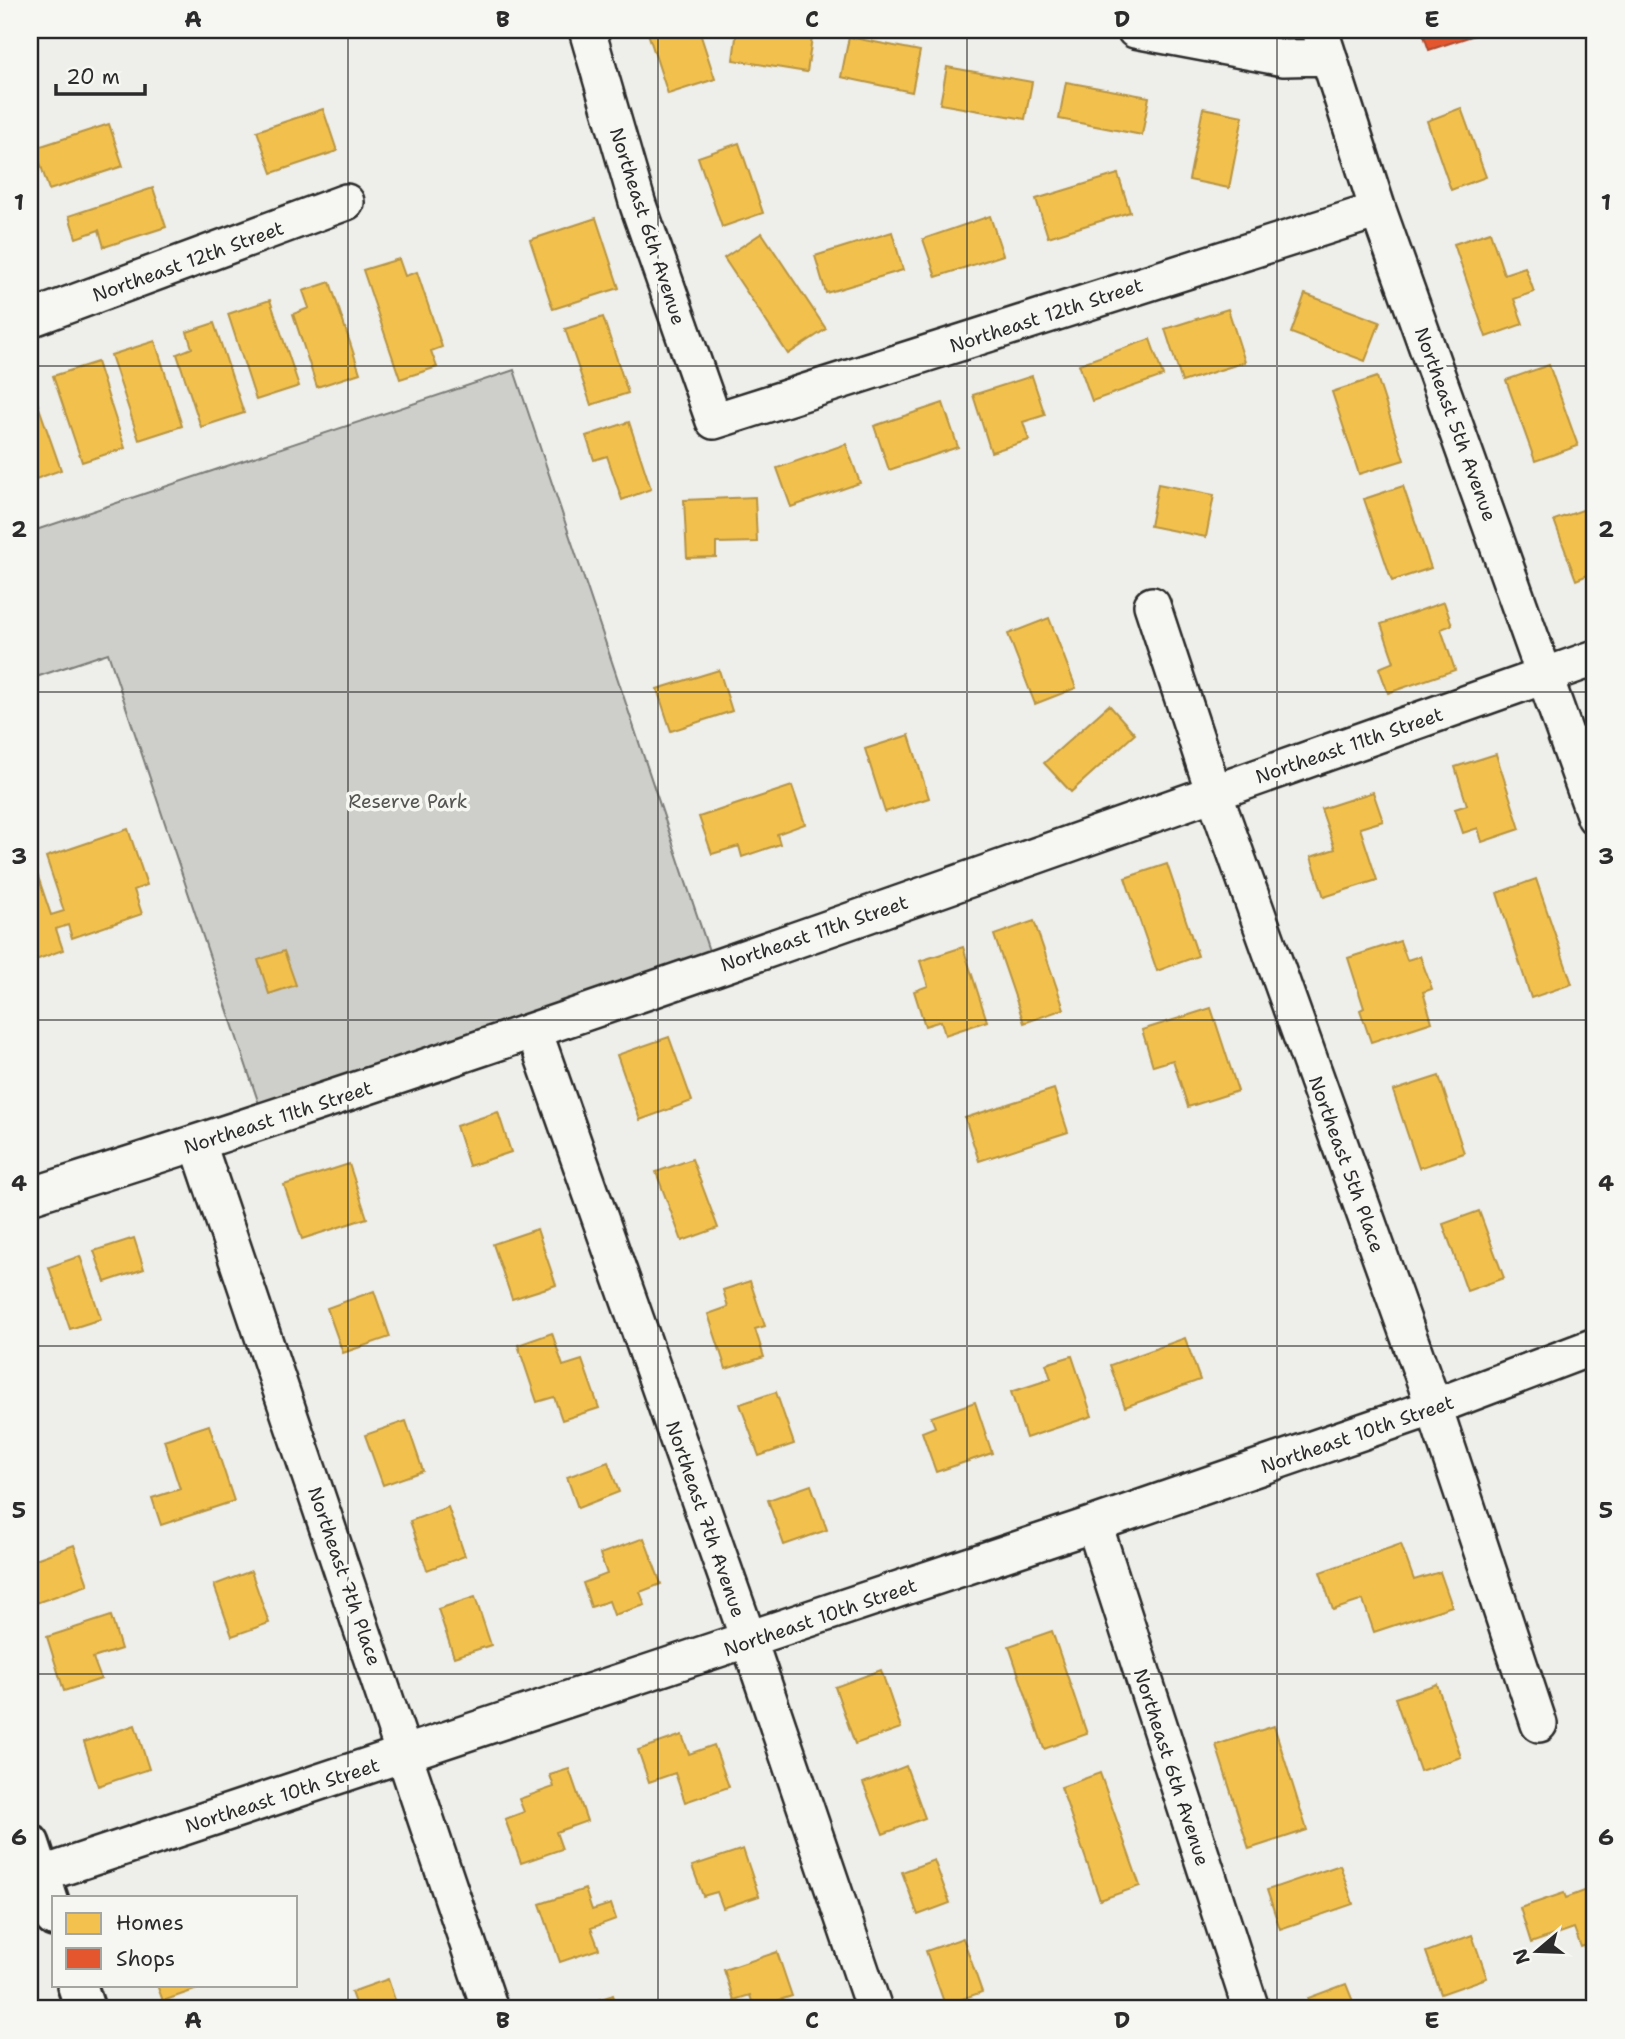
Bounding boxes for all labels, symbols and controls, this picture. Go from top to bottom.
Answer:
text: A [184,4,202,34]
text: B [496,4,510,34]
text: C [805,4,819,34]
text: D [1114,4,1130,34]
text: E [1424,4,1440,34]
scale bar [56,52,145,96]
text: 20 m [66,63,120,91]
street label: Northeast 6th Avenue [604,124,691,328]
text: 1 [14,187,24,217]
text: 1 [1601,187,1611,217]
street label: Northeast 12th Street [89,215,287,308]
street label: Northeast 12th Street [946,272,1146,359]
street label: Northeast 5th Avenue [1409,324,1502,525]
text: 2 [11,514,27,544]
text: 2 [1598,514,1614,544]
street label: Northeast 11th Street [1252,702,1446,789]
park label: Reserve Park [348,789,468,814]
text: 3 [11,841,27,871]
text: 3 [1598,841,1614,871]
street label: Northeast 11th Street [717,890,911,977]
street label: Northeast 5th Place [1303,1072,1390,1256]
street label: Northeast 11th Street [181,1075,376,1160]
text: 4 [11,1168,27,1198]
text: 4 [1598,1168,1614,1198]
street label: Northeast 10th Street [1257,1390,1457,1479]
street label: Northeast 7th Avenue [660,1418,751,1621]
street label: Northeast 7th Place [302,1483,387,1669]
text: 5 [12,1495,26,1525]
text: 5 [1599,1495,1613,1525]
street label: Northeast 10th Street [720,1573,920,1662]
street label: Northeast 6th Avenue [1128,1665,1215,1869]
street label: Northeast 10th Street [182,1752,382,1839]
text: 6 [11,1822,27,1852]
text: 6 [1598,1822,1614,1852]
legend [52,1896,298,1986]
text: Homes [116,1909,184,1937]
north arrow [1502,1916,1572,1986]
text: Shops [116,1945,175,1973]
text: N [1507,1945,1536,1968]
text: A [184,2005,202,2035]
text: B [496,2005,510,2035]
text: C [805,2005,819,2035]
text: D [1114,2005,1130,2035]
text: E [1424,2005,1440,2035]

